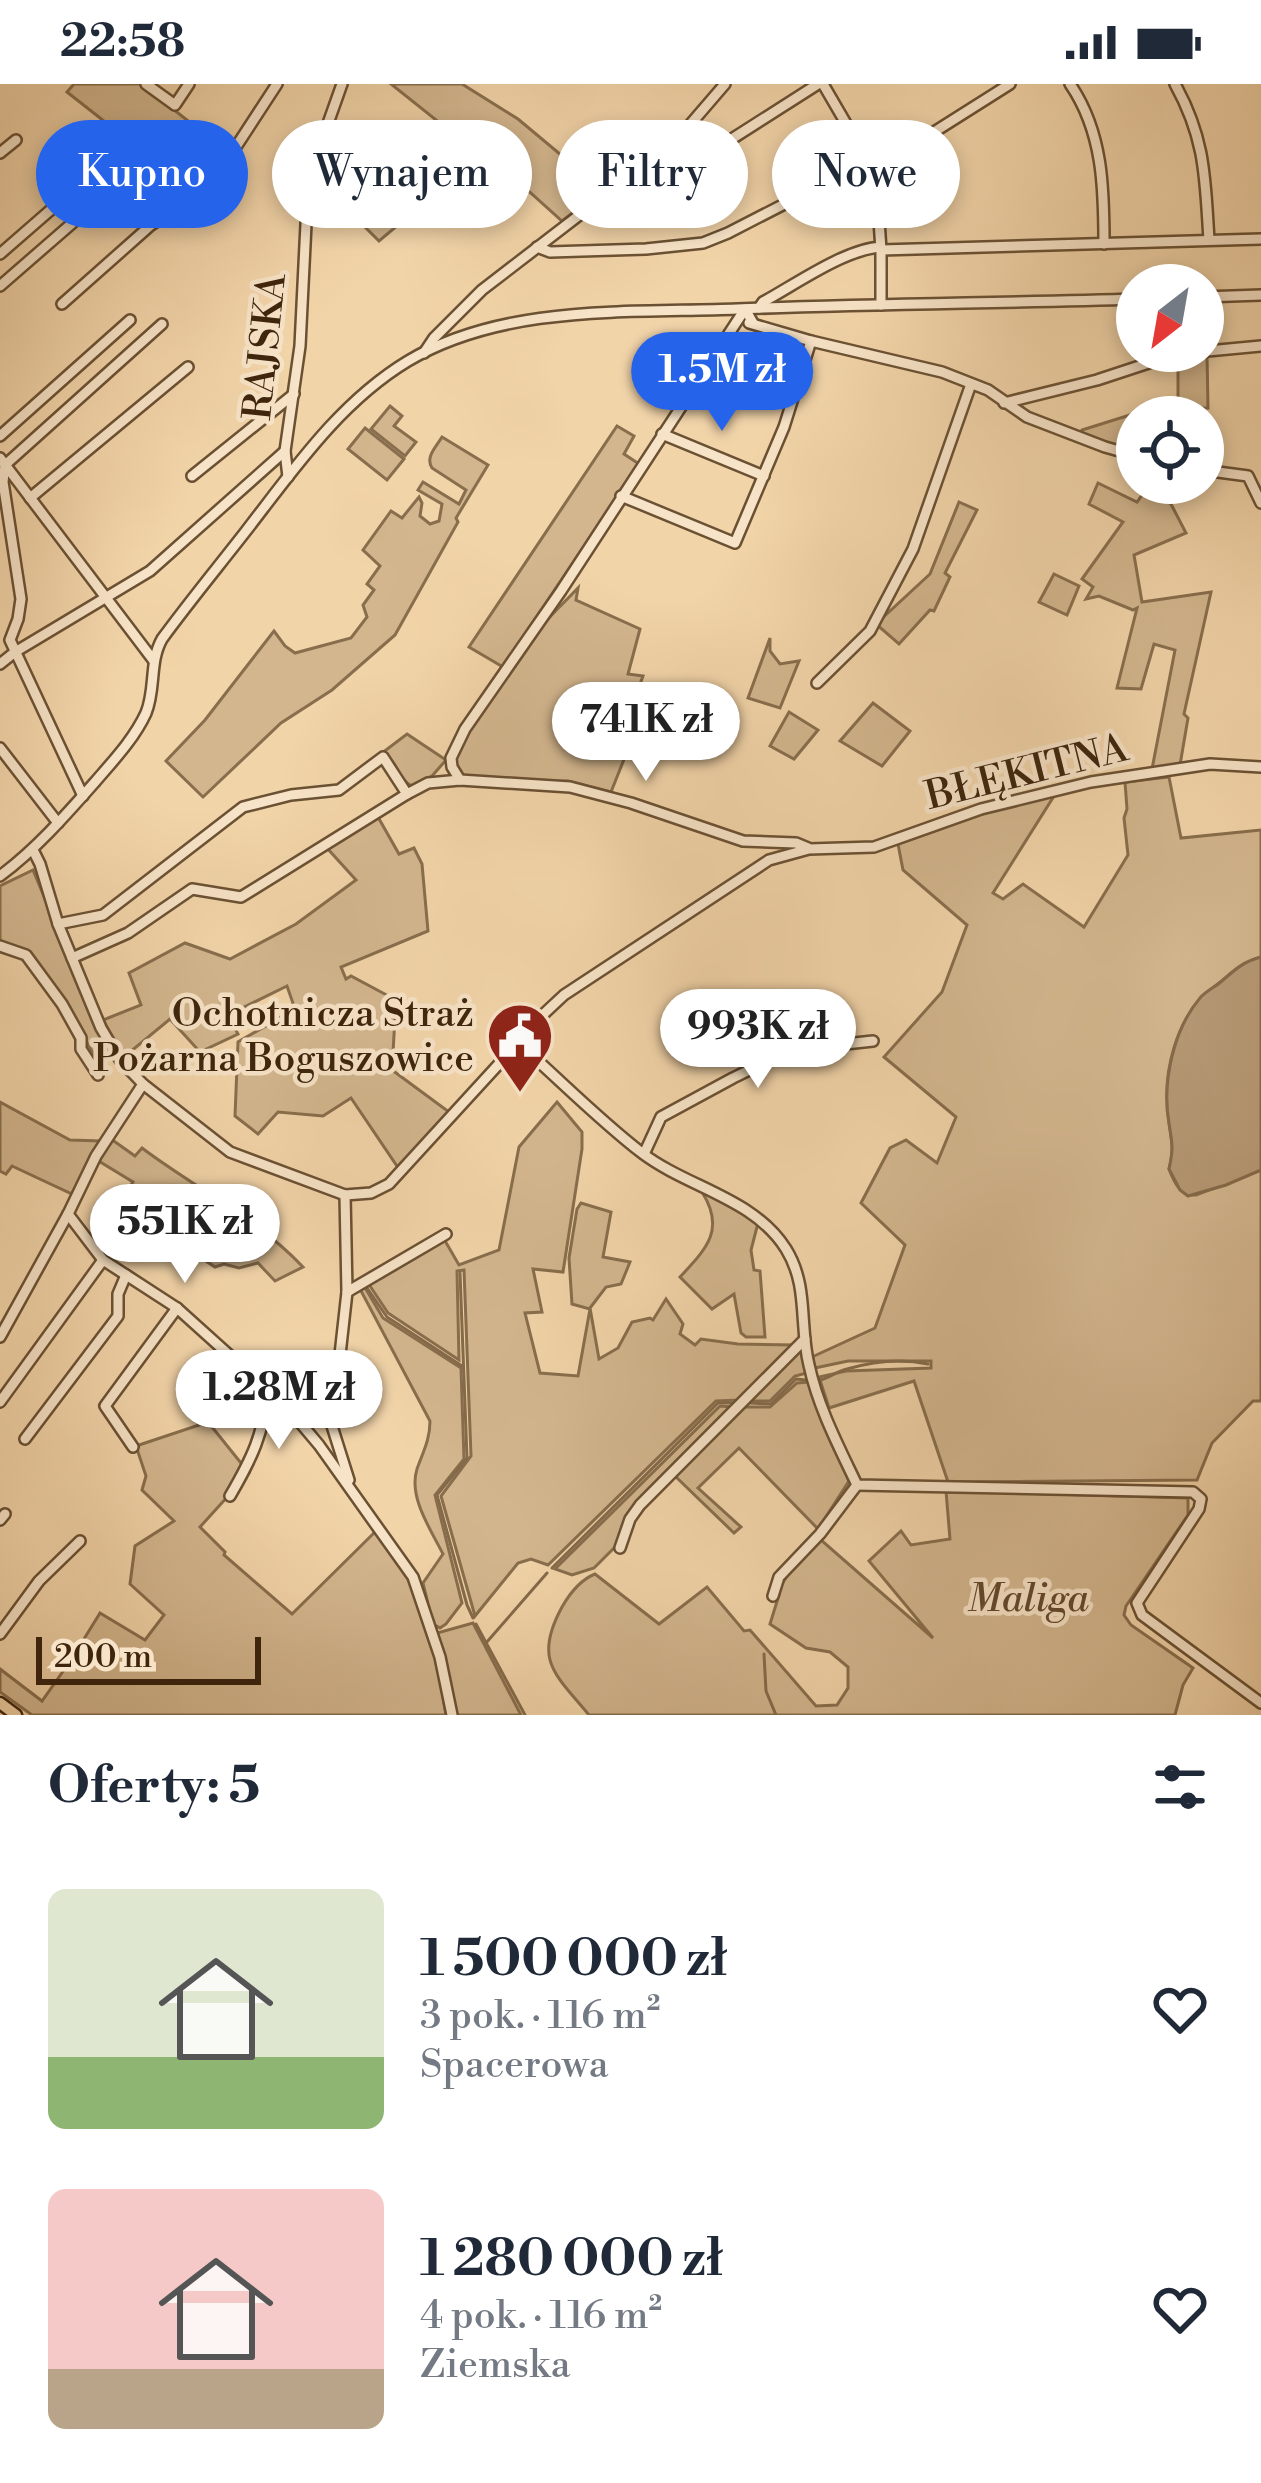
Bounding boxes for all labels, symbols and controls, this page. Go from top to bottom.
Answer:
text: 22:58 [60,14,185,71]
chip: Kupno [36,120,248,228]
chip: Wynajem [272,120,532,228]
chip: Filtry [556,120,748,228]
chip: Nowe [772,120,960,228]
north arrow [1116,264,1224,372]
map controls [1116,264,1224,504]
street label: RAJSKA [234,270,298,423]
pin: 1.5M zł [611,332,833,434]
text: 1.5M zł [658,346,786,395]
button: locate [1116,396,1224,504]
pin: 741K zł [535,682,757,784]
text: 741K zł [579,696,713,745]
street label: BŁĘKITNA [920,724,1134,822]
pin: 993K zł [647,989,869,1091]
place label: Ochotnicza Straż Pożarna Boguszowice [93,990,474,1084]
public building icon: Ochotnicza Straż Pożarna Boguszowice [485,1001,555,1095]
text: 993K zł [687,1003,829,1052]
pin: 551K zł [74,1184,296,1286]
text: 551K zł [117,1198,253,1247]
pin: 1.28M zł [155,1350,403,1452]
text: 1.28M zł [203,1364,355,1413]
park label: Maliga [967,1575,1089,1624]
scale bar [36,1631,261,1684]
text: 200 m [54,1637,152,1678]
icon: filters [1147,1754,1213,1820]
text: Oferty: 5 [48,1755,260,1819]
text: 1 500 000 zł [420,1928,727,1992]
icon: home [144,1937,288,2081]
icon: heart [1147,1976,1213,2042]
text: 3 pok. · 116 m² [420,1992,660,2041]
text: Spacerowa [420,2041,609,2090]
text: 1 280 000 zł [420,2228,723,2292]
icon: home [144,2237,288,2381]
icon: heart [1147,2276,1213,2342]
text: 4 pok. · 116 m² [420,2292,662,2341]
text: Ziemska [420,2341,571,2390]

